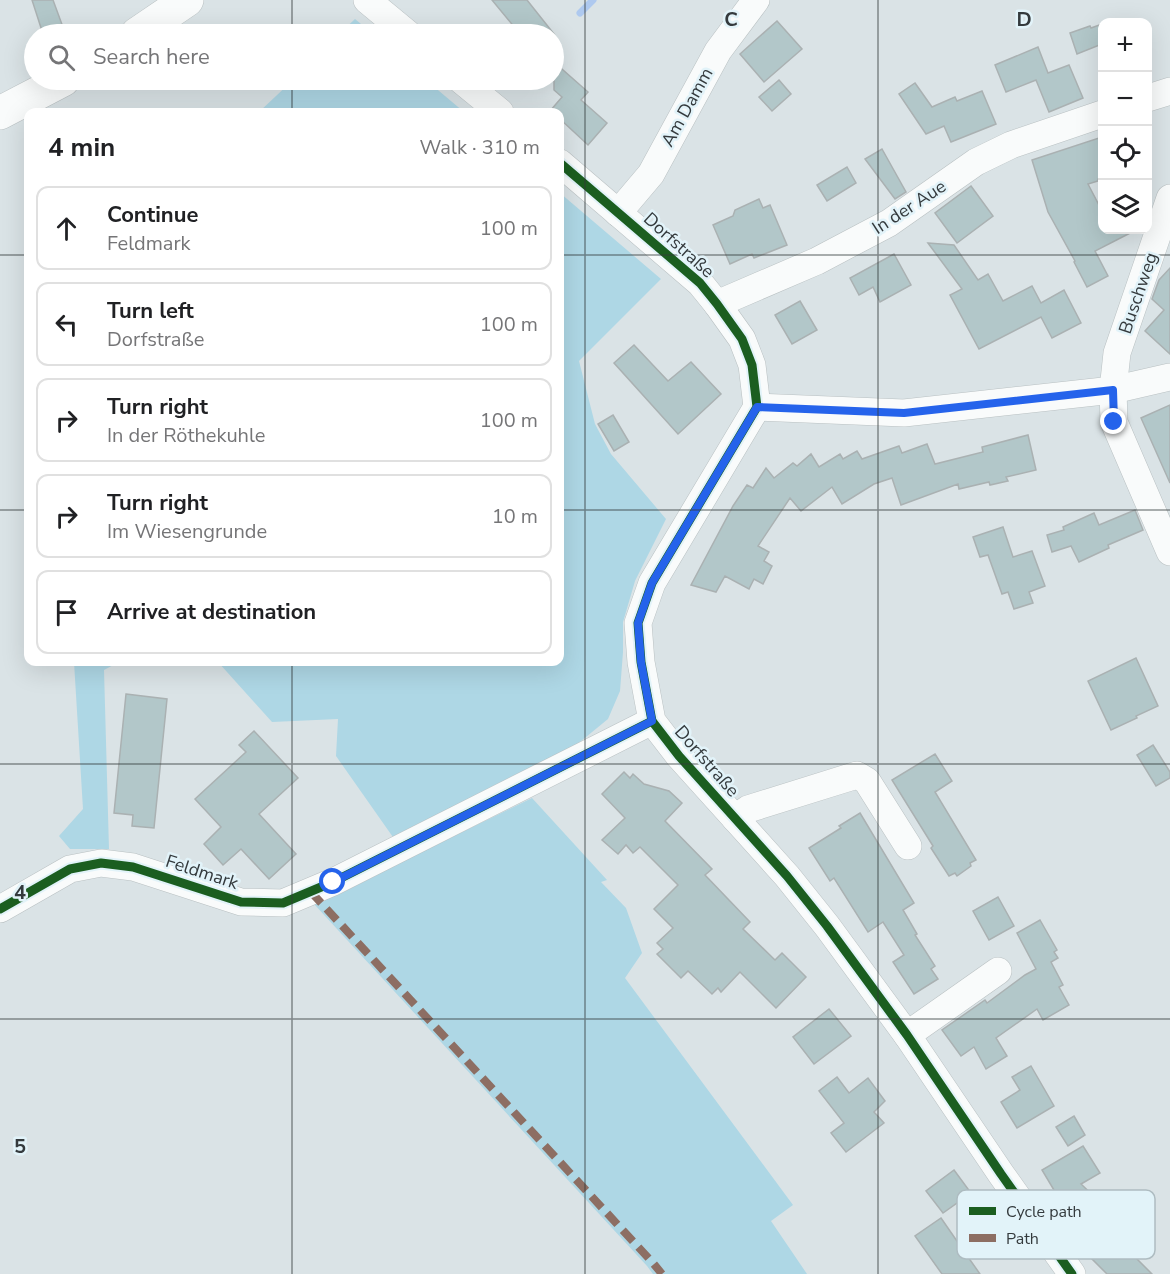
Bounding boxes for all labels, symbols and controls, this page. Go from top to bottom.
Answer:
text: C [724,6,738,33]
text: D [1016,6,1032,33]
map controls [1098,18,1152,234]
button: + [1098,18,1152,72]
search box [24,24,564,90]
icon: search [45,41,78,74]
text: Search here [93,42,210,72]
street label: Am Damm [655,63,719,151]
button: − [1098,72,1152,126]
button: locate [1098,126,1152,180]
text: 4 min [48,130,115,165]
text: Walk · 310 m [420,134,540,161]
street label: In der Aue [867,174,951,240]
button: layers [1098,180,1152,234]
text: Continue [107,200,198,230]
street label: Dorfstraße [638,207,720,283]
icon: ahead [50,212,83,245]
text: 100 m [480,215,538,242]
text: Feldmark [107,230,191,257]
street label: Buschweg [1113,249,1163,337]
text: Turn left [107,296,194,326]
icon: left [50,308,83,341]
text: 100 m [480,311,538,338]
text: Dorfstraße [107,326,204,353]
text: Turn right [107,392,208,422]
icon: right [50,404,83,437]
text: 100 m [480,407,538,434]
route end [1100,408,1126,434]
text: In der Röthekuhle [107,422,265,449]
text: Turn right [107,488,208,518]
icon: right [50,500,83,533]
text: 10 m [492,503,538,530]
text: Im Wiesengrunde [107,518,267,545]
icon: arrive [50,596,83,629]
text: Arrive at destination [107,597,316,627]
street label: Dorfstraße [669,720,745,802]
street label: Feldmark [163,849,242,895]
route start [319,868,345,894]
text: 4 [14,879,26,906]
text: 5 [14,1133,26,1160]
legend [957,1190,1155,1259]
text: Cycle path [1006,1201,1082,1223]
text: Path [1006,1228,1039,1250]

